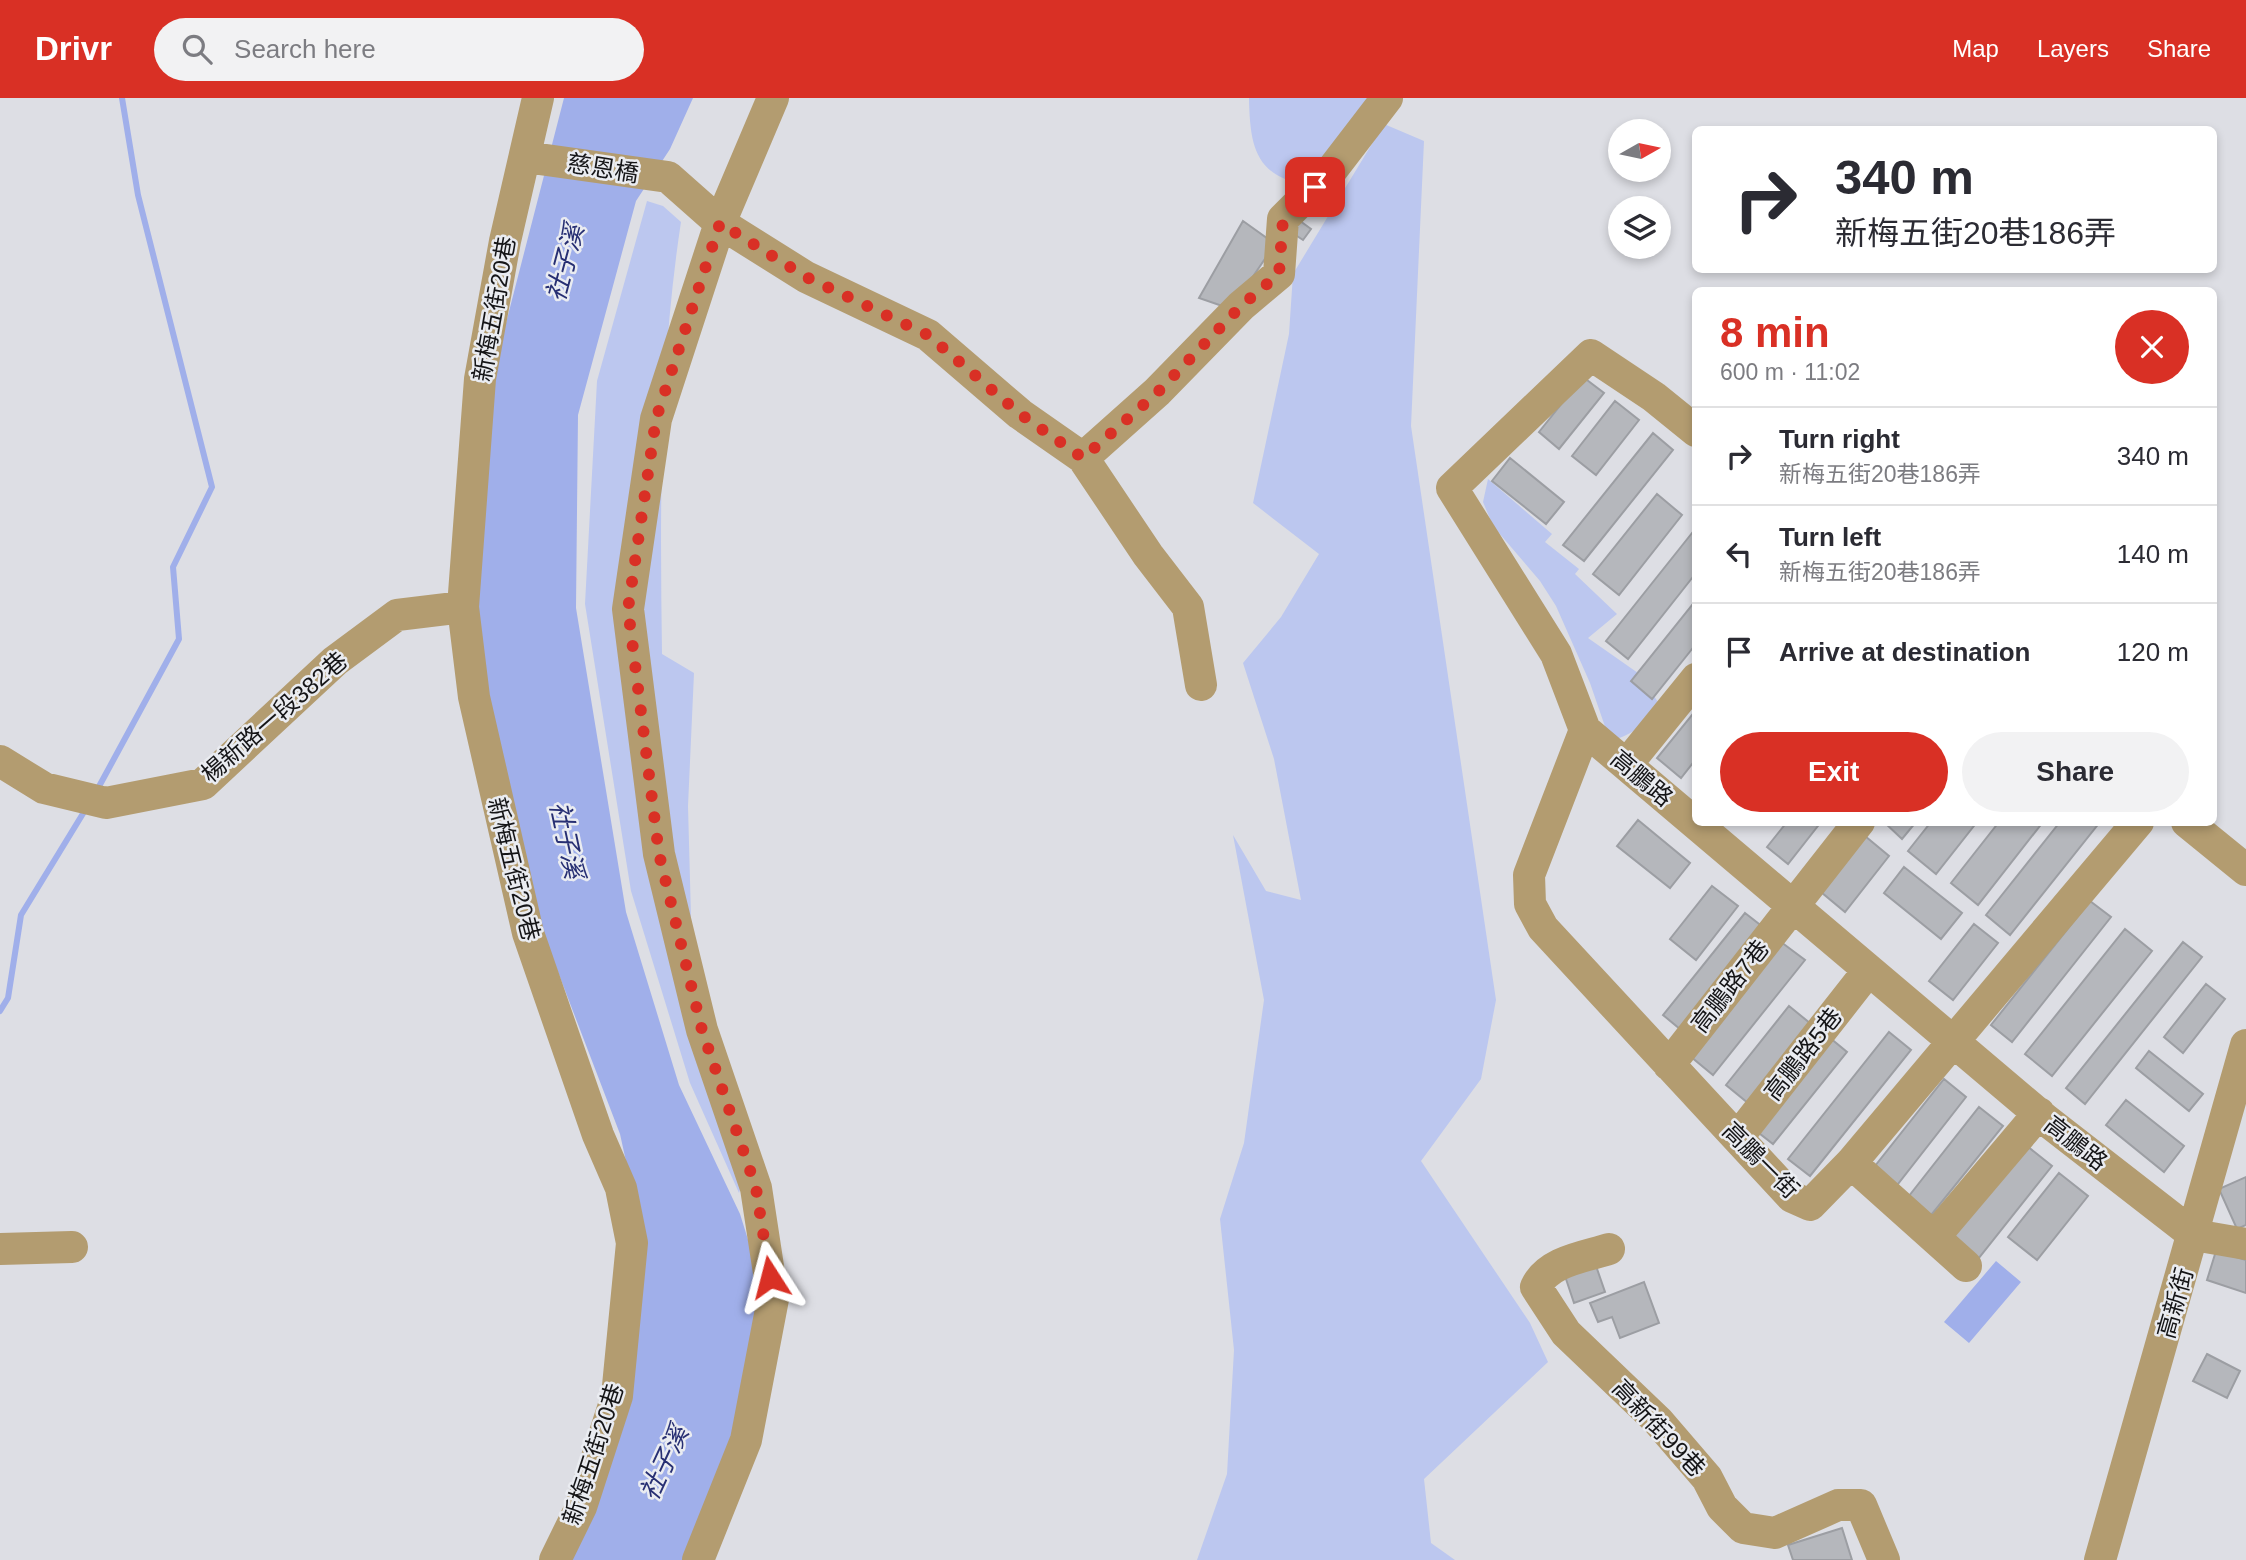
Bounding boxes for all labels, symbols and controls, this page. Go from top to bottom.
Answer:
search box [154,18,644,81]
text: Drivr [35,30,112,67]
icon: search [178,30,216,68]
text: Search here [234,34,376,64]
text: Map [1952,35,1999,62]
text: Layers [2037,35,2109,62]
text: Share [2147,35,2211,62]
north arrow [1608,119,1671,182]
map controls [1608,119,1671,259]
street label: 慈恩橋 [565,149,641,187]
text: 340 m [1835,150,1974,204]
icon: right [1720,154,1811,245]
pin [1285,157,1345,217]
icon: arrive [1296,168,1334,206]
button: layers [1608,196,1671,259]
text: 新梅五街20巷186弄 [1835,215,2116,251]
water label: 社子溪 [540,218,591,305]
street label: 新梅五街20巷 [468,234,520,384]
text: 8 min [1720,309,1830,356]
button: close [2115,310,2189,384]
text: 600 m · 11:02 [1720,359,1860,385]
text: Turn right [1779,424,1900,454]
icon: right [1720,437,1758,475]
text: 340 m [2117,441,2189,471]
text: 新梅五街20巷186弄 [1779,461,1981,487]
text: Turn left [1779,522,1881,552]
icon: left [1720,535,1758,573]
text: 140 m [2117,539,2189,569]
text: 新梅五街20巷186弄 [1779,559,1981,585]
icon: arrive [1720,633,1758,671]
text: Arrive at destination [1779,637,2030,667]
text: 120 m [2117,637,2189,667]
street label: 楊新路一段382巷 [196,646,352,788]
button: Exit [1720,732,1948,812]
button: Share [1962,732,2189,812]
street label: 高鵬路 [1606,745,1678,811]
street label: 新梅五街20巷 [483,795,545,943]
water label: 社子溪 [544,799,591,885]
street label: 高鵬路7巷 [1686,935,1774,1037]
street label: 高鵬路5巷 [1759,1003,1847,1105]
street label: 高鵬路 [2039,1110,2113,1176]
street label: 高鵬一街 [1718,1117,1804,1203]
position arrow [733,1240,807,1314]
street label: 高新街 [2152,1265,2198,1341]
street label: 高新街99巷 [1607,1374,1711,1482]
street label: 新梅五街20巷 [557,1380,629,1528]
water label: 社子溪 [634,1418,696,1505]

